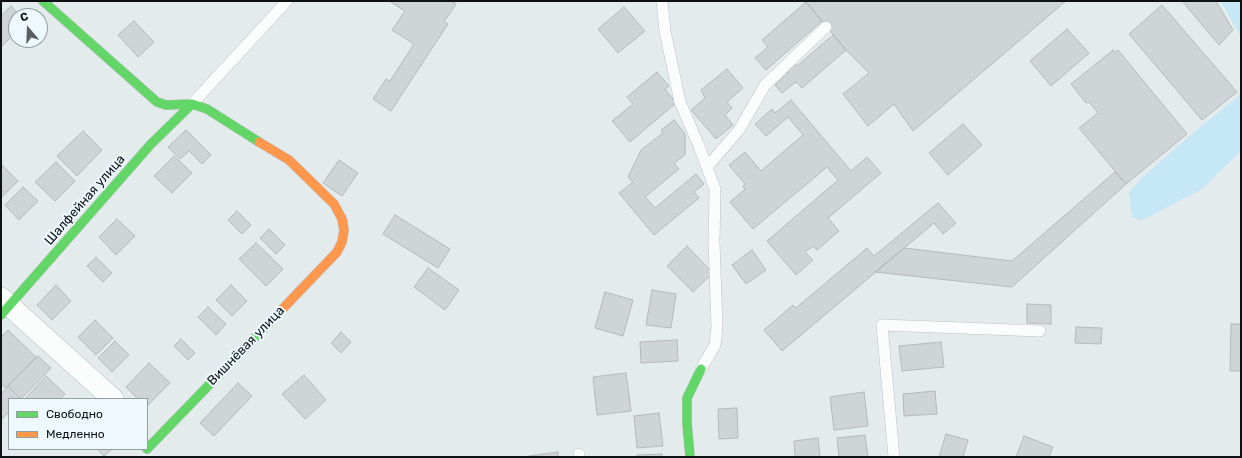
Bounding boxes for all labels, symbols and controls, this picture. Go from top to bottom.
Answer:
north arrow [8,8,48,48]
text: С [18,10,30,25]
street label: Шалфейная улица [42,152,128,248]
street label: Вишнёвая улица [204,303,288,389]
legend [8,398,148,450]
text: Свободно [46,407,103,421]
text: Медленно [46,427,105,441]

